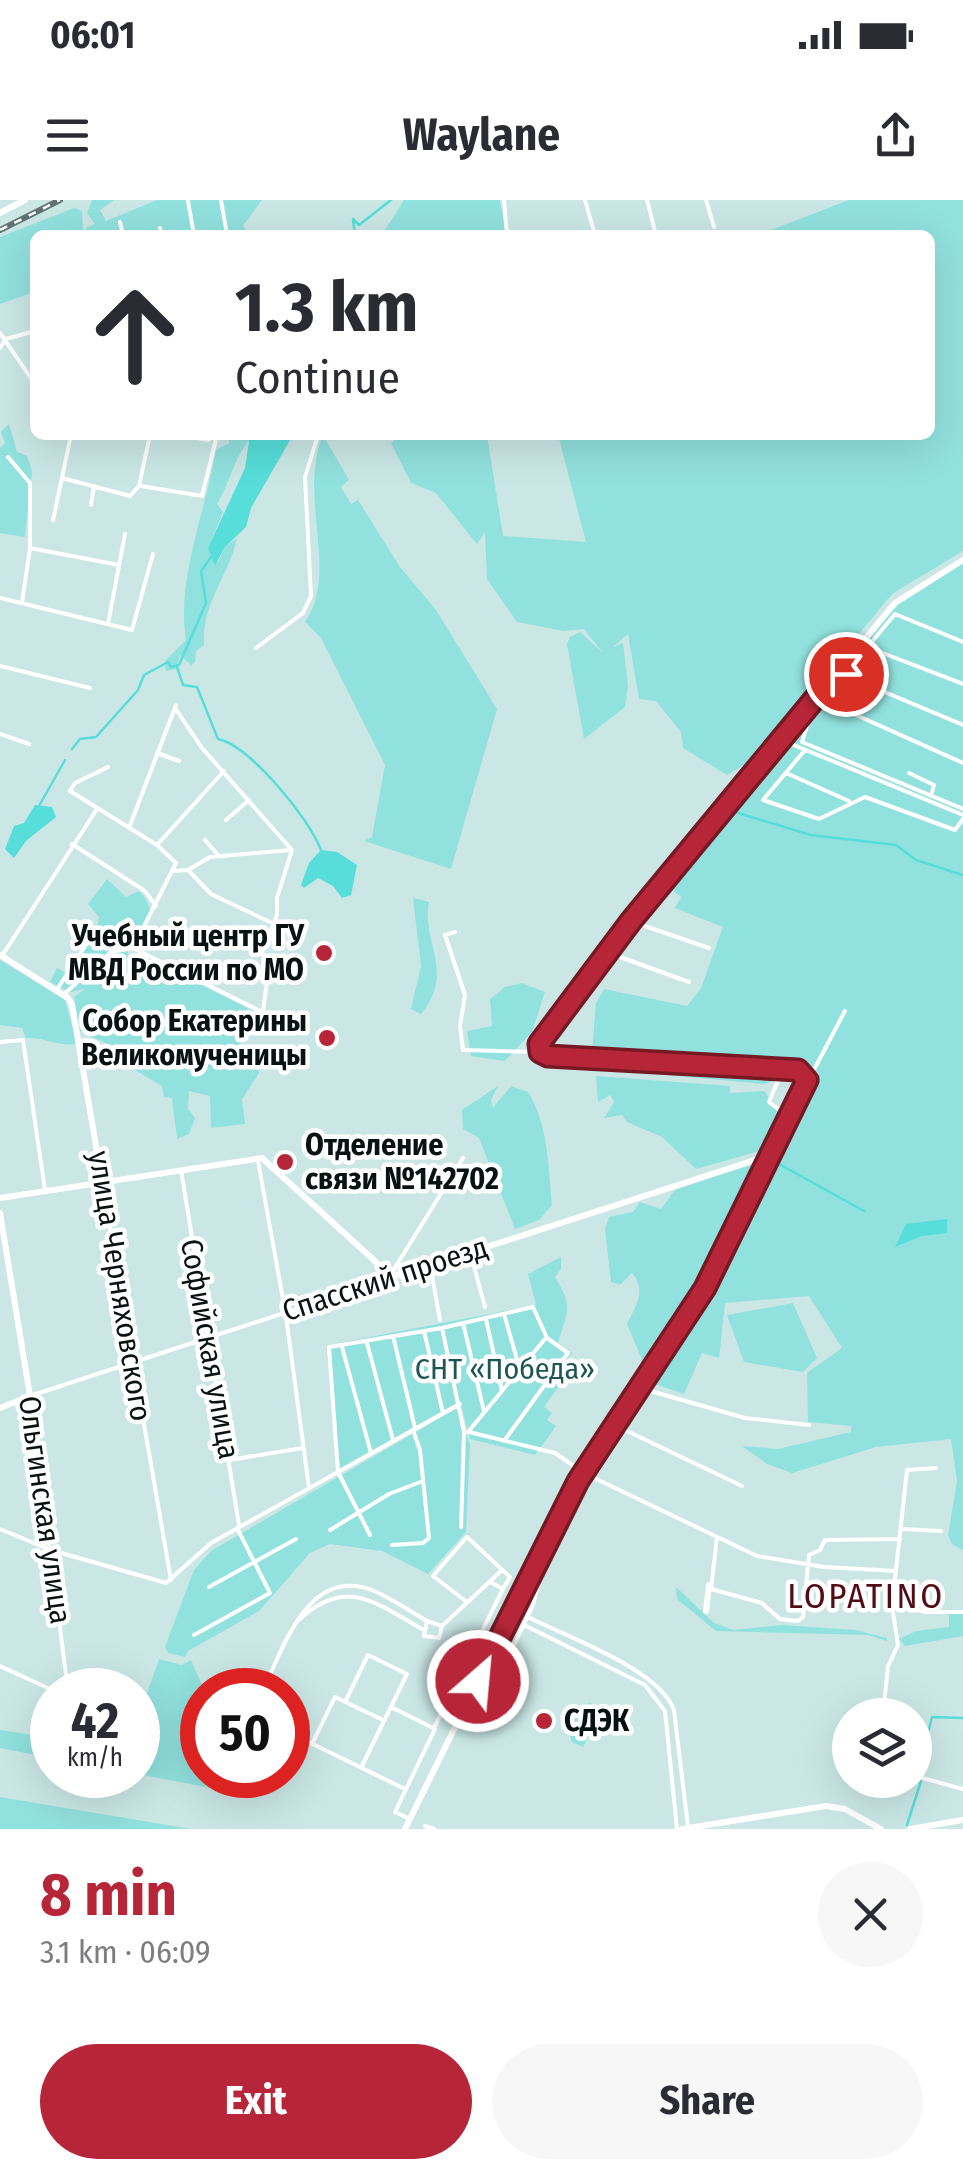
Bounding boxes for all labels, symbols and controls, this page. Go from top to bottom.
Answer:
text: 06:01 [50,12,135,58]
icon: menu [40,108,95,163]
text: Waylane [403,108,560,162]
icon: share [868,108,923,163]
text: 1.3 km [235,266,418,350]
icon: ahead [70,270,200,400]
text: Continue [235,351,400,405]
pin [804,632,889,717]
icon: arrive [819,647,874,702]
place label: Учебный центр ГУ МВД России по МО [68,918,305,988]
marker: Учебный центр ГУ МВД России по МО [313,942,335,964]
place label: Собор Екатерины Великомученицы [81,1003,307,1073]
marker: Собор Екатерины Великомученицы [316,1027,338,1049]
place label: Отделение связи №142702 [305,1127,499,1197]
street label: улица Черняховского [81,1148,159,1424]
marker: Отделение связи №142702 [274,1151,296,1173]
street label: Спасский проезд [278,1229,492,1329]
street label: Софийская улица [173,1236,247,1462]
park label: СНТ «Победа» [415,1351,595,1387]
street label: Ольгинская улица [11,1394,79,1626]
district label: LOPATINO [787,1575,945,1617]
position arrow [426,1629,530,1733]
speed limit sign: 50 [180,1668,310,1798]
text: 42 [71,1691,119,1751]
map controls [832,1698,932,1798]
button: layers [832,1698,932,1798]
place label: СДЭК [564,1703,630,1739]
marker: СДЭК [533,1710,555,1732]
text: km/h [67,1743,123,1773]
text: 8 min [40,1859,177,1931]
button: close [818,1862,923,1967]
text: 3.1 km · 06:09 [40,1933,211,1971]
button: Exit [40,2044,472,2159]
button: Share [492,2044,923,2159]

